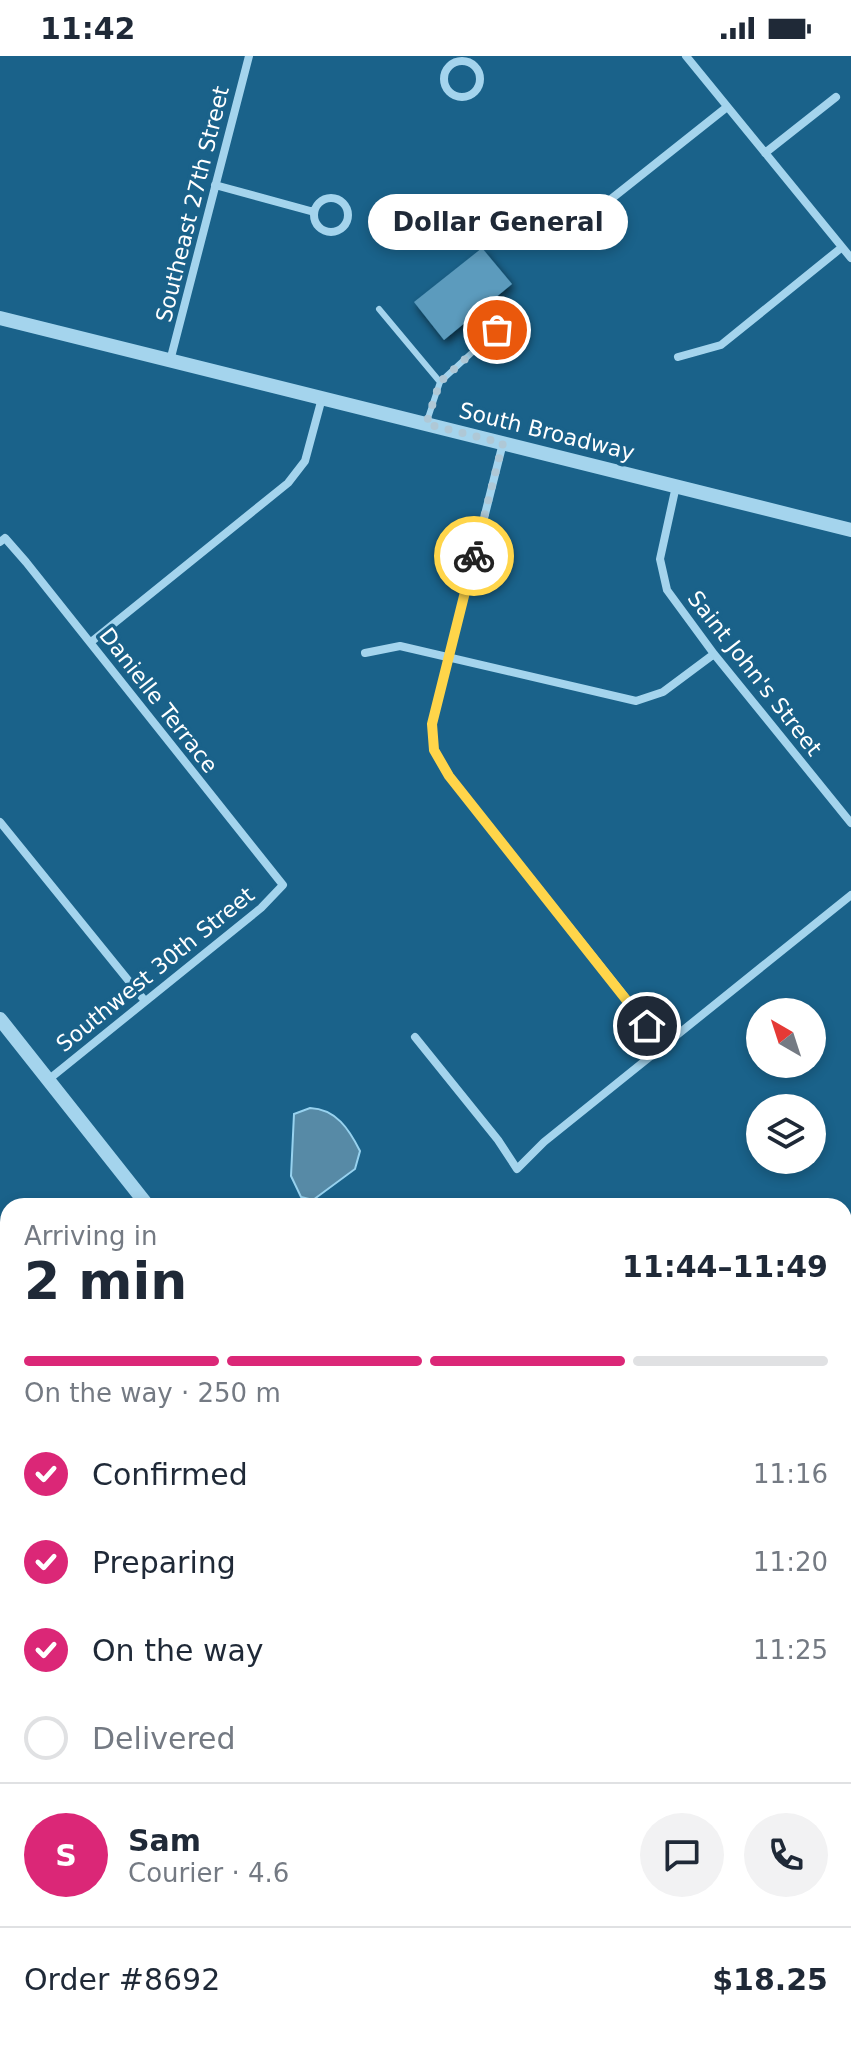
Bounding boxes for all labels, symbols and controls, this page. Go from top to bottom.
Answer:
text: 11:42 [40,11,136,46]
street label: Southeast 27th Street [151,83,234,325]
callout: Dollar General [367,194,627,250]
text: Dollar General [392,207,604,237]
pin [463,296,531,364]
icon: bag [475,308,519,352]
street label: South Broadway [457,398,637,465]
courier [434,516,514,596]
icon: bike [452,534,496,578]
street label: Saint John's Street [682,586,827,761]
street label: Danielle Terrace [94,623,223,778]
street label: Southwest 30th Street [51,882,259,1057]
pin [613,992,681,1060]
north arrow [746,998,826,1078]
map controls [746,998,826,1174]
icon: home [625,1004,669,1048]
button: layers [746,1094,826,1174]
text: Arriving in [24,1221,158,1251]
text: 11:44–11:49 [622,1249,828,1284]
text: 2 min [24,1251,187,1311]
text: On the way · 250 m [24,1378,281,1408]
icon: check [24,1452,68,1496]
text: Confirmed [92,1457,248,1492]
text: 11:16 [753,1459,828,1489]
icon: check [24,1540,68,1584]
text: Preparing [92,1545,236,1580]
text: 11:20 [753,1547,828,1577]
icon: check [24,1628,68,1672]
text: On the way [92,1633,264,1668]
text: 11:25 [753,1635,828,1665]
text: Delivered [92,1721,236,1756]
button: chat [640,1813,724,1897]
button: phone [744,1813,828,1897]
text: Sam [128,1823,201,1858]
text: S [55,1838,77,1873]
text: Courier · 4.6 [128,1858,289,1888]
text: Order #8692 [24,1962,220,1997]
text: $18.25 [712,1962,828,1997]

